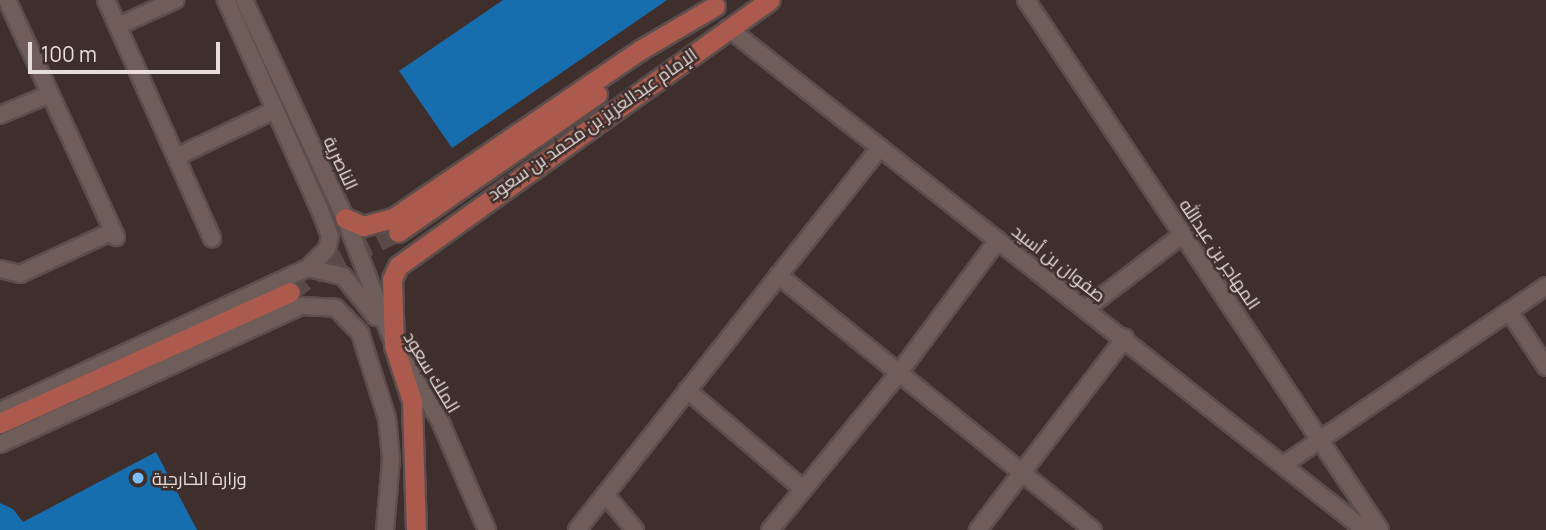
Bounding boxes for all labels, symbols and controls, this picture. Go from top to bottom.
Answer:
scale bar [32,28,224,72]
text: 100 m [41,40,97,68]
street label: الإمام عبدالعزيز بن محمد بن سعود [483,43,701,205]
street label: الناصرية [319,133,363,193]
street label: المهاجر بن عبدالله [1175,195,1265,313]
street label: صفوان بن أسيد [1008,220,1110,306]
street label: الملك سعود [399,327,465,417]
place label: وزارة الخارجية [152,467,247,489]
marker: وزارة الخارجية [130,470,146,486]

